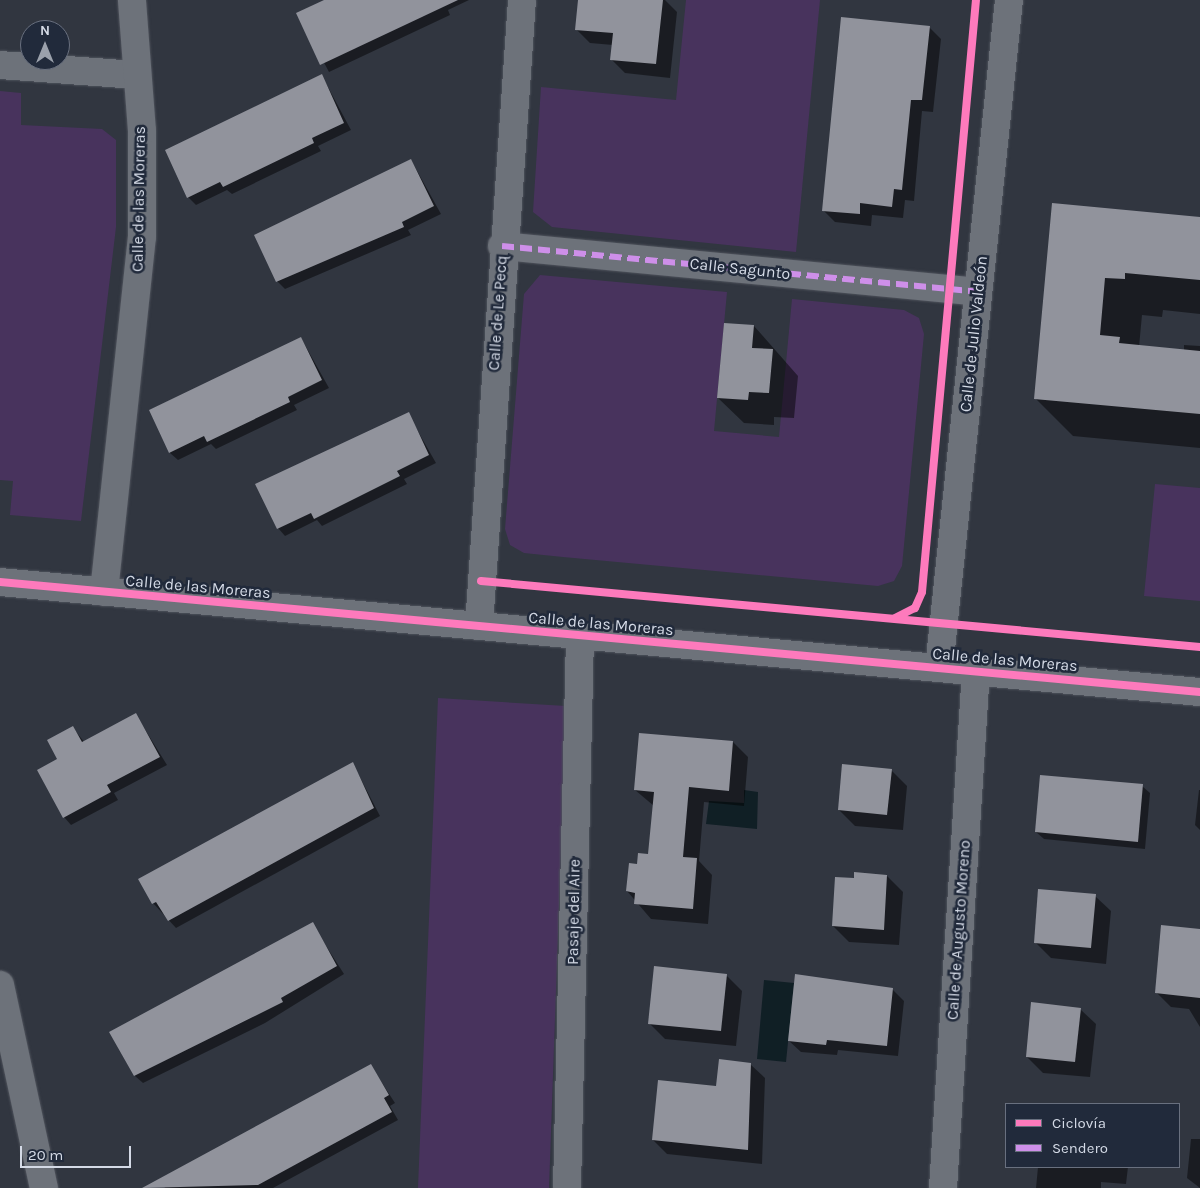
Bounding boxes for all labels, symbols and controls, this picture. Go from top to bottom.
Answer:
north arrow [20,20,70,70]
text: N [40,22,50,39]
street label: Calle de las Moreras [128,126,150,272]
street label: Calle Sagunto [689,254,791,284]
street label: Calle de Le Pecq [484,255,512,371]
street label: Calle de Julio Valdeón [956,255,992,413]
street label: Calle de las Moreras [125,571,271,603]
street label: Calle de las Moreras [528,608,674,640]
street label: Calle de las Moreras [932,644,1078,676]
street label: Calle de Augusto Moreno [943,839,975,1021]
street label: Pasaje del Aire [563,859,585,965]
legend [1005,1103,1180,1168]
text: Ciclovía [1052,1114,1106,1132]
scale bar [22,1136,134,1168]
text: Sendero [1052,1139,1108,1157]
text: 20 m [28,1146,63,1164]

